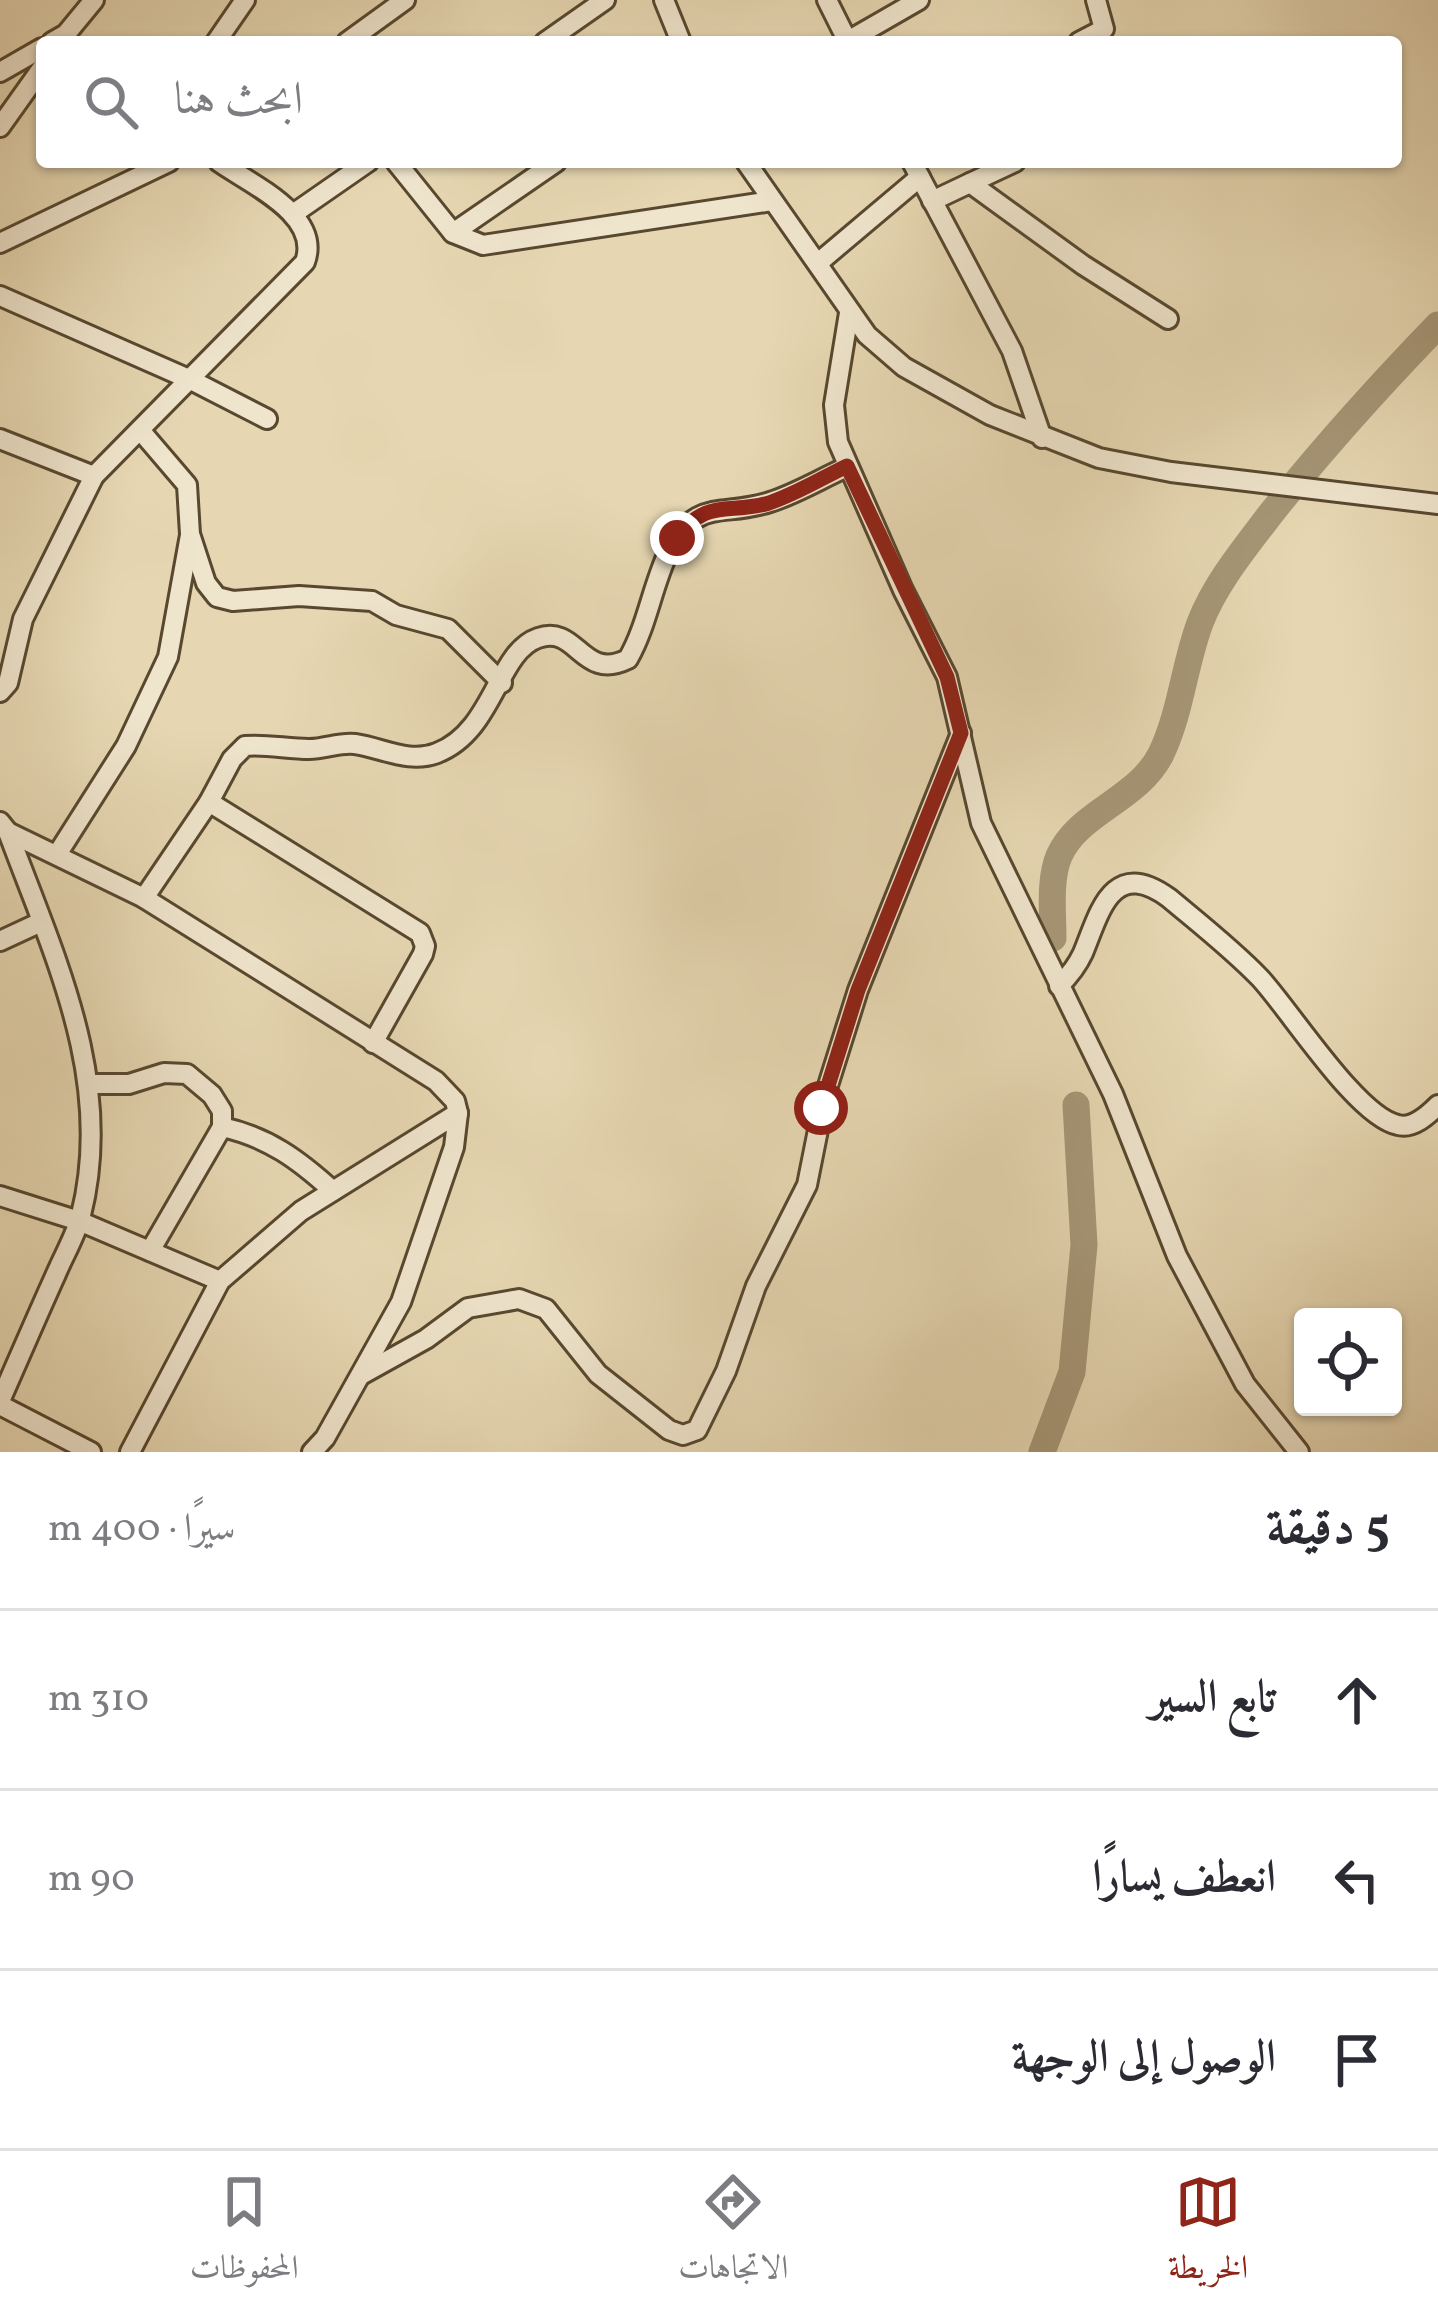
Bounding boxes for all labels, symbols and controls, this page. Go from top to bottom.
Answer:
search box [36,36,1402,168]
icon: search [78,69,144,135]
text: ابحث هنا [174,70,303,133]
route end [650,511,704,565]
route start [794,1081,848,1135]
map controls [1294,1308,1402,1416]
button: locate [1294,1308,1402,1416]
text: 5 دقيقة [1266,1494,1390,1565]
text: سيرًا · 400 m [48,1503,236,1557]
icon: ahead [1324,1667,1390,1733]
text: تابع السير [1150,1668,1276,1731]
text: 310 m [48,1673,149,1727]
icon: left [1324,1847,1390,1913]
text: انعطف يسارًا [1092,1848,1276,1911]
text: 90 m [48,1853,135,1907]
icon: arrive [1324,2027,1390,2093]
text: الوصول إلى الوجهة [1011,2028,1276,2091]
tab: المحفوظات [190,2169,299,2299]
tab: الاتجاهات [678,2169,788,2299]
tab: الخريطة [1168,2169,1248,2299]

